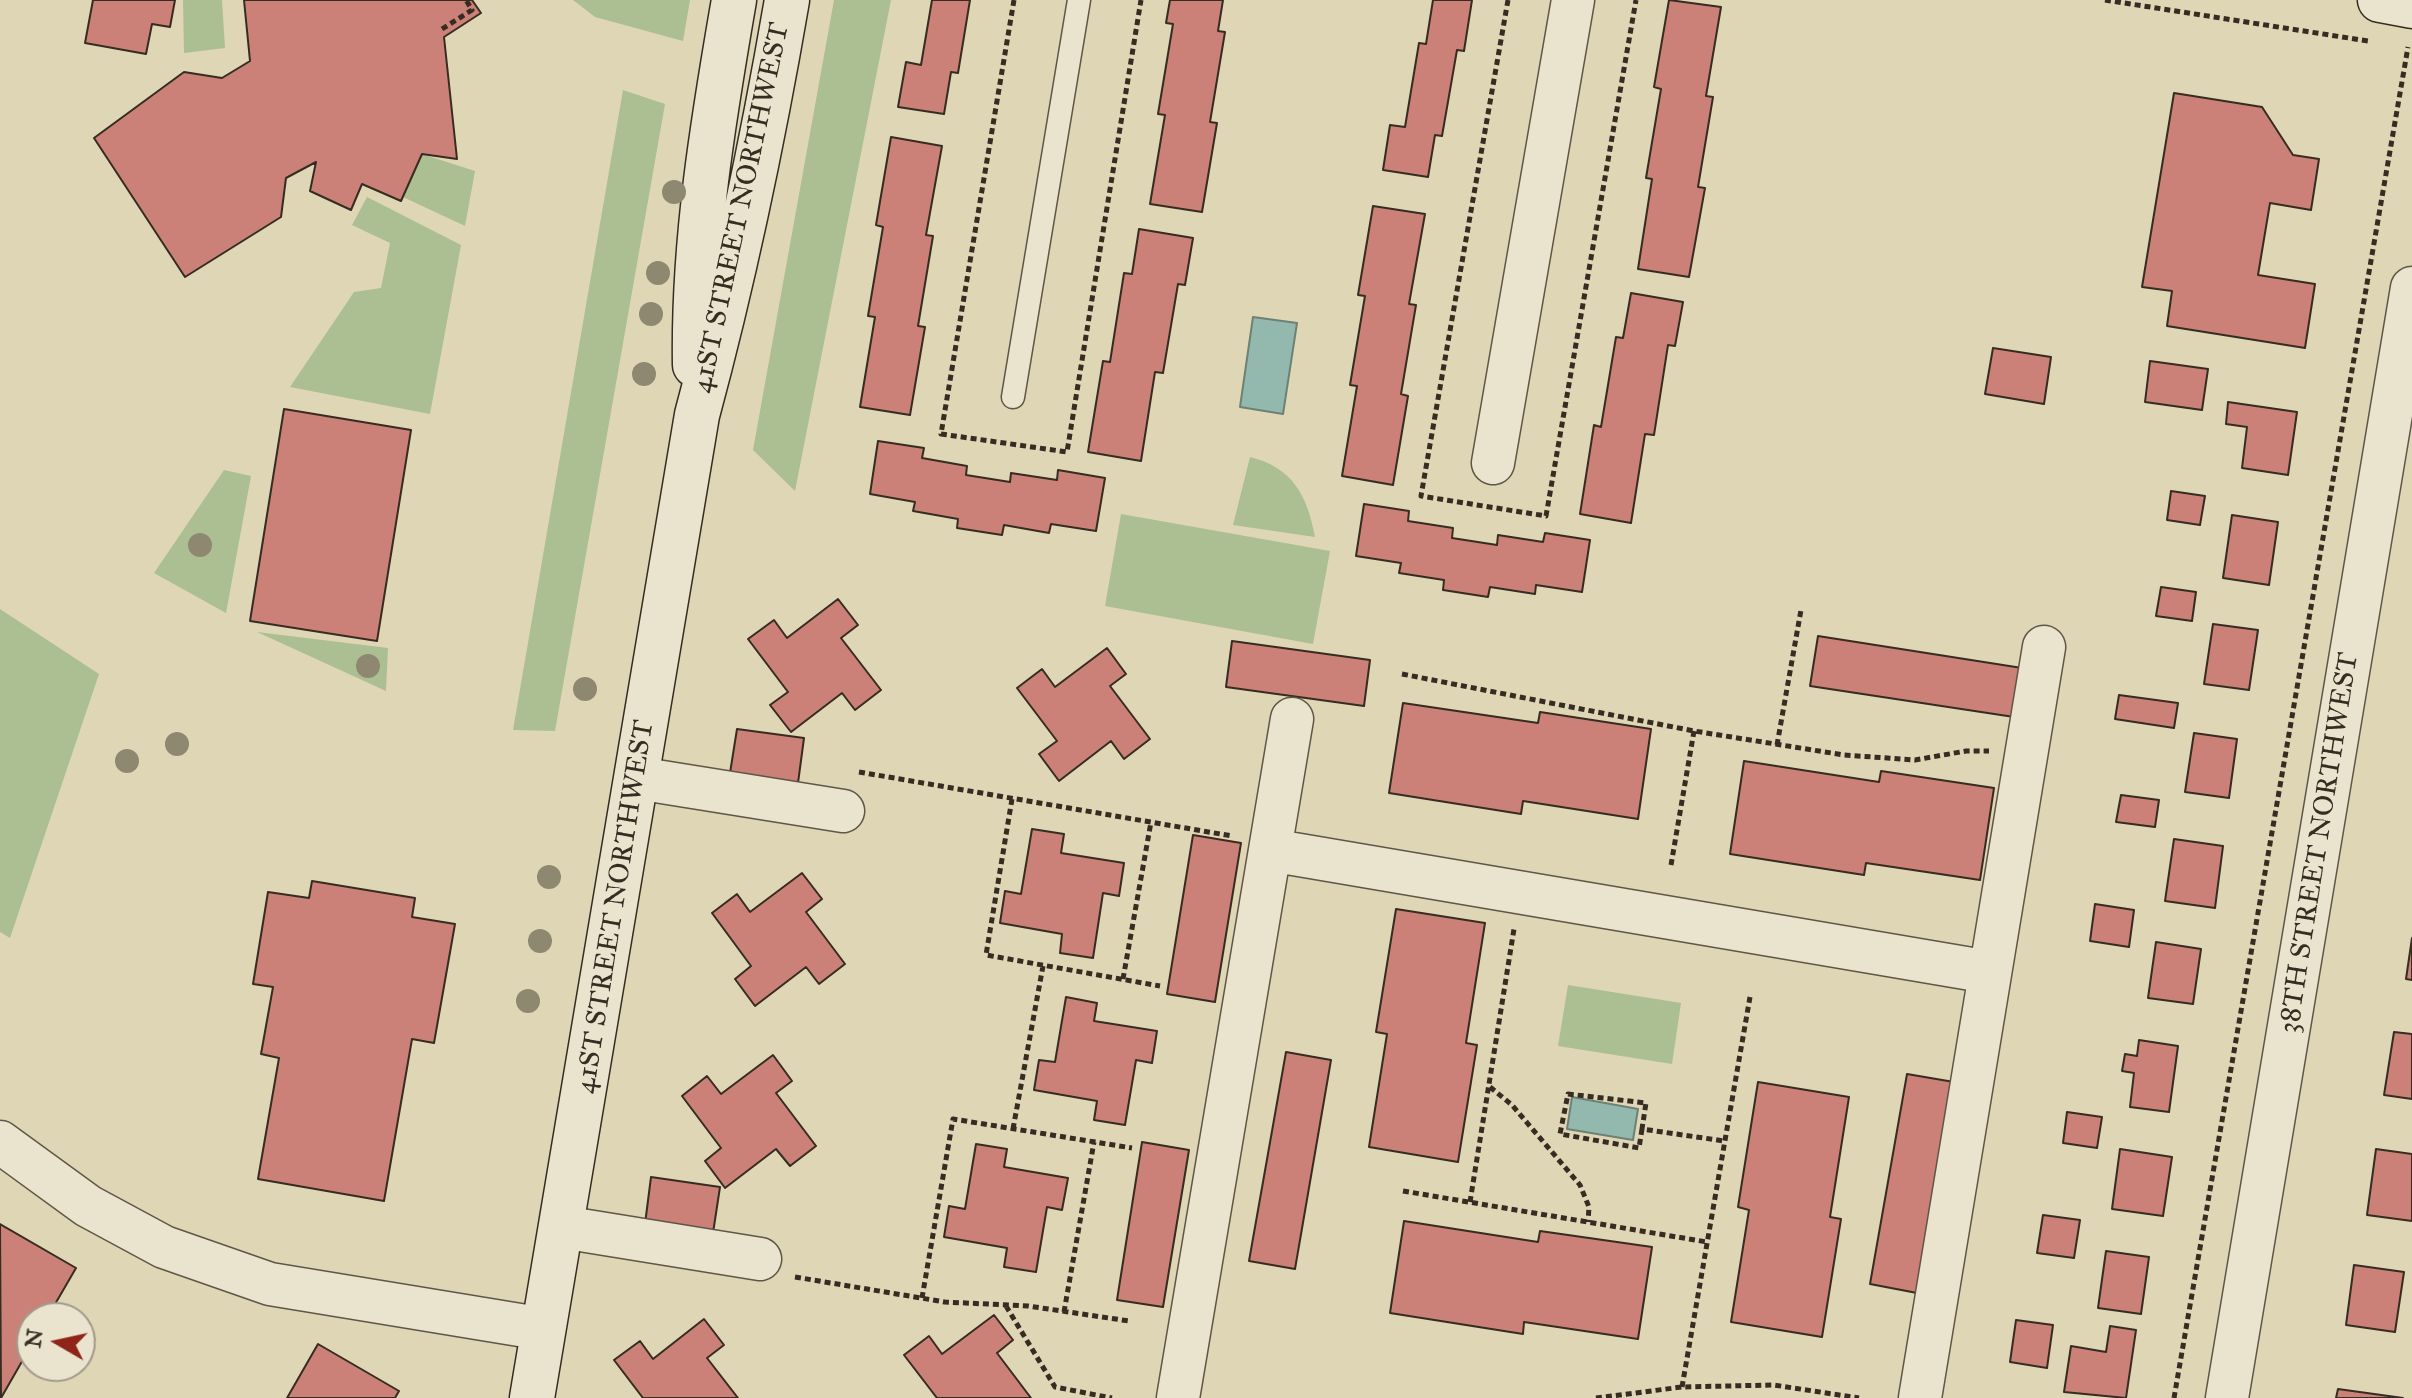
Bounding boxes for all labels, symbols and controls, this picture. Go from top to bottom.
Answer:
street label: 41ST STREET NORTHWEST [686,20,798,396]
street label: 38TH STREET NORTHWEST [2273,650,2367,1036]
street label: 41ST STREET NORTHWEST [570,718,662,1096]
north arrow [16,1302,96,1382]
text: N [19,1327,49,1350]

